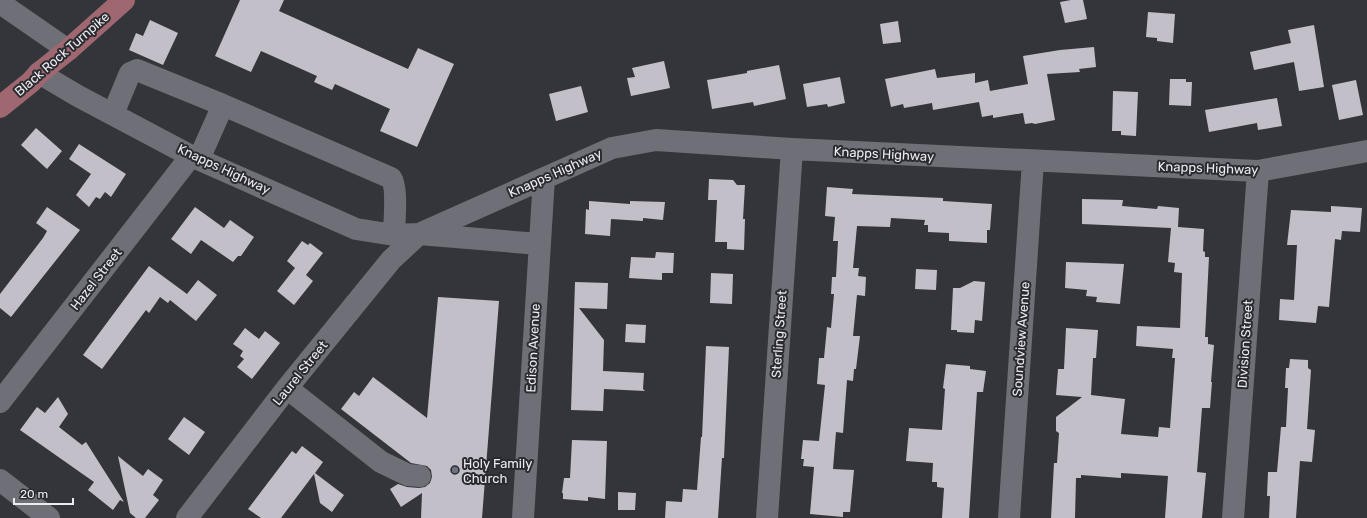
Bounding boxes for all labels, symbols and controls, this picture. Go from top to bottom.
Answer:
street label: Black Rock Turnpike [12,9,112,99]
street label: Knapps Highway [175,141,273,198]
street label: Knapps Highway [833,144,935,165]
street label: Knapps Highway [506,146,604,201]
street label: Knapps Highway [1157,159,1259,178]
street label: Hazel Street [67,245,125,313]
street label: Soundview Avenue [1010,281,1032,397]
street label: Sterling Street [768,290,791,379]
street label: Division Street [1234,299,1256,389]
street label: Edison Avenue [523,303,543,393]
street label: Laurel Street [270,338,330,408]
place label: Holy Family Church [463,456,532,486]
marker: Holy Family Church [450,465,460,475]
scale bar [14,480,73,506]
text: 20 m [20,487,48,501]

